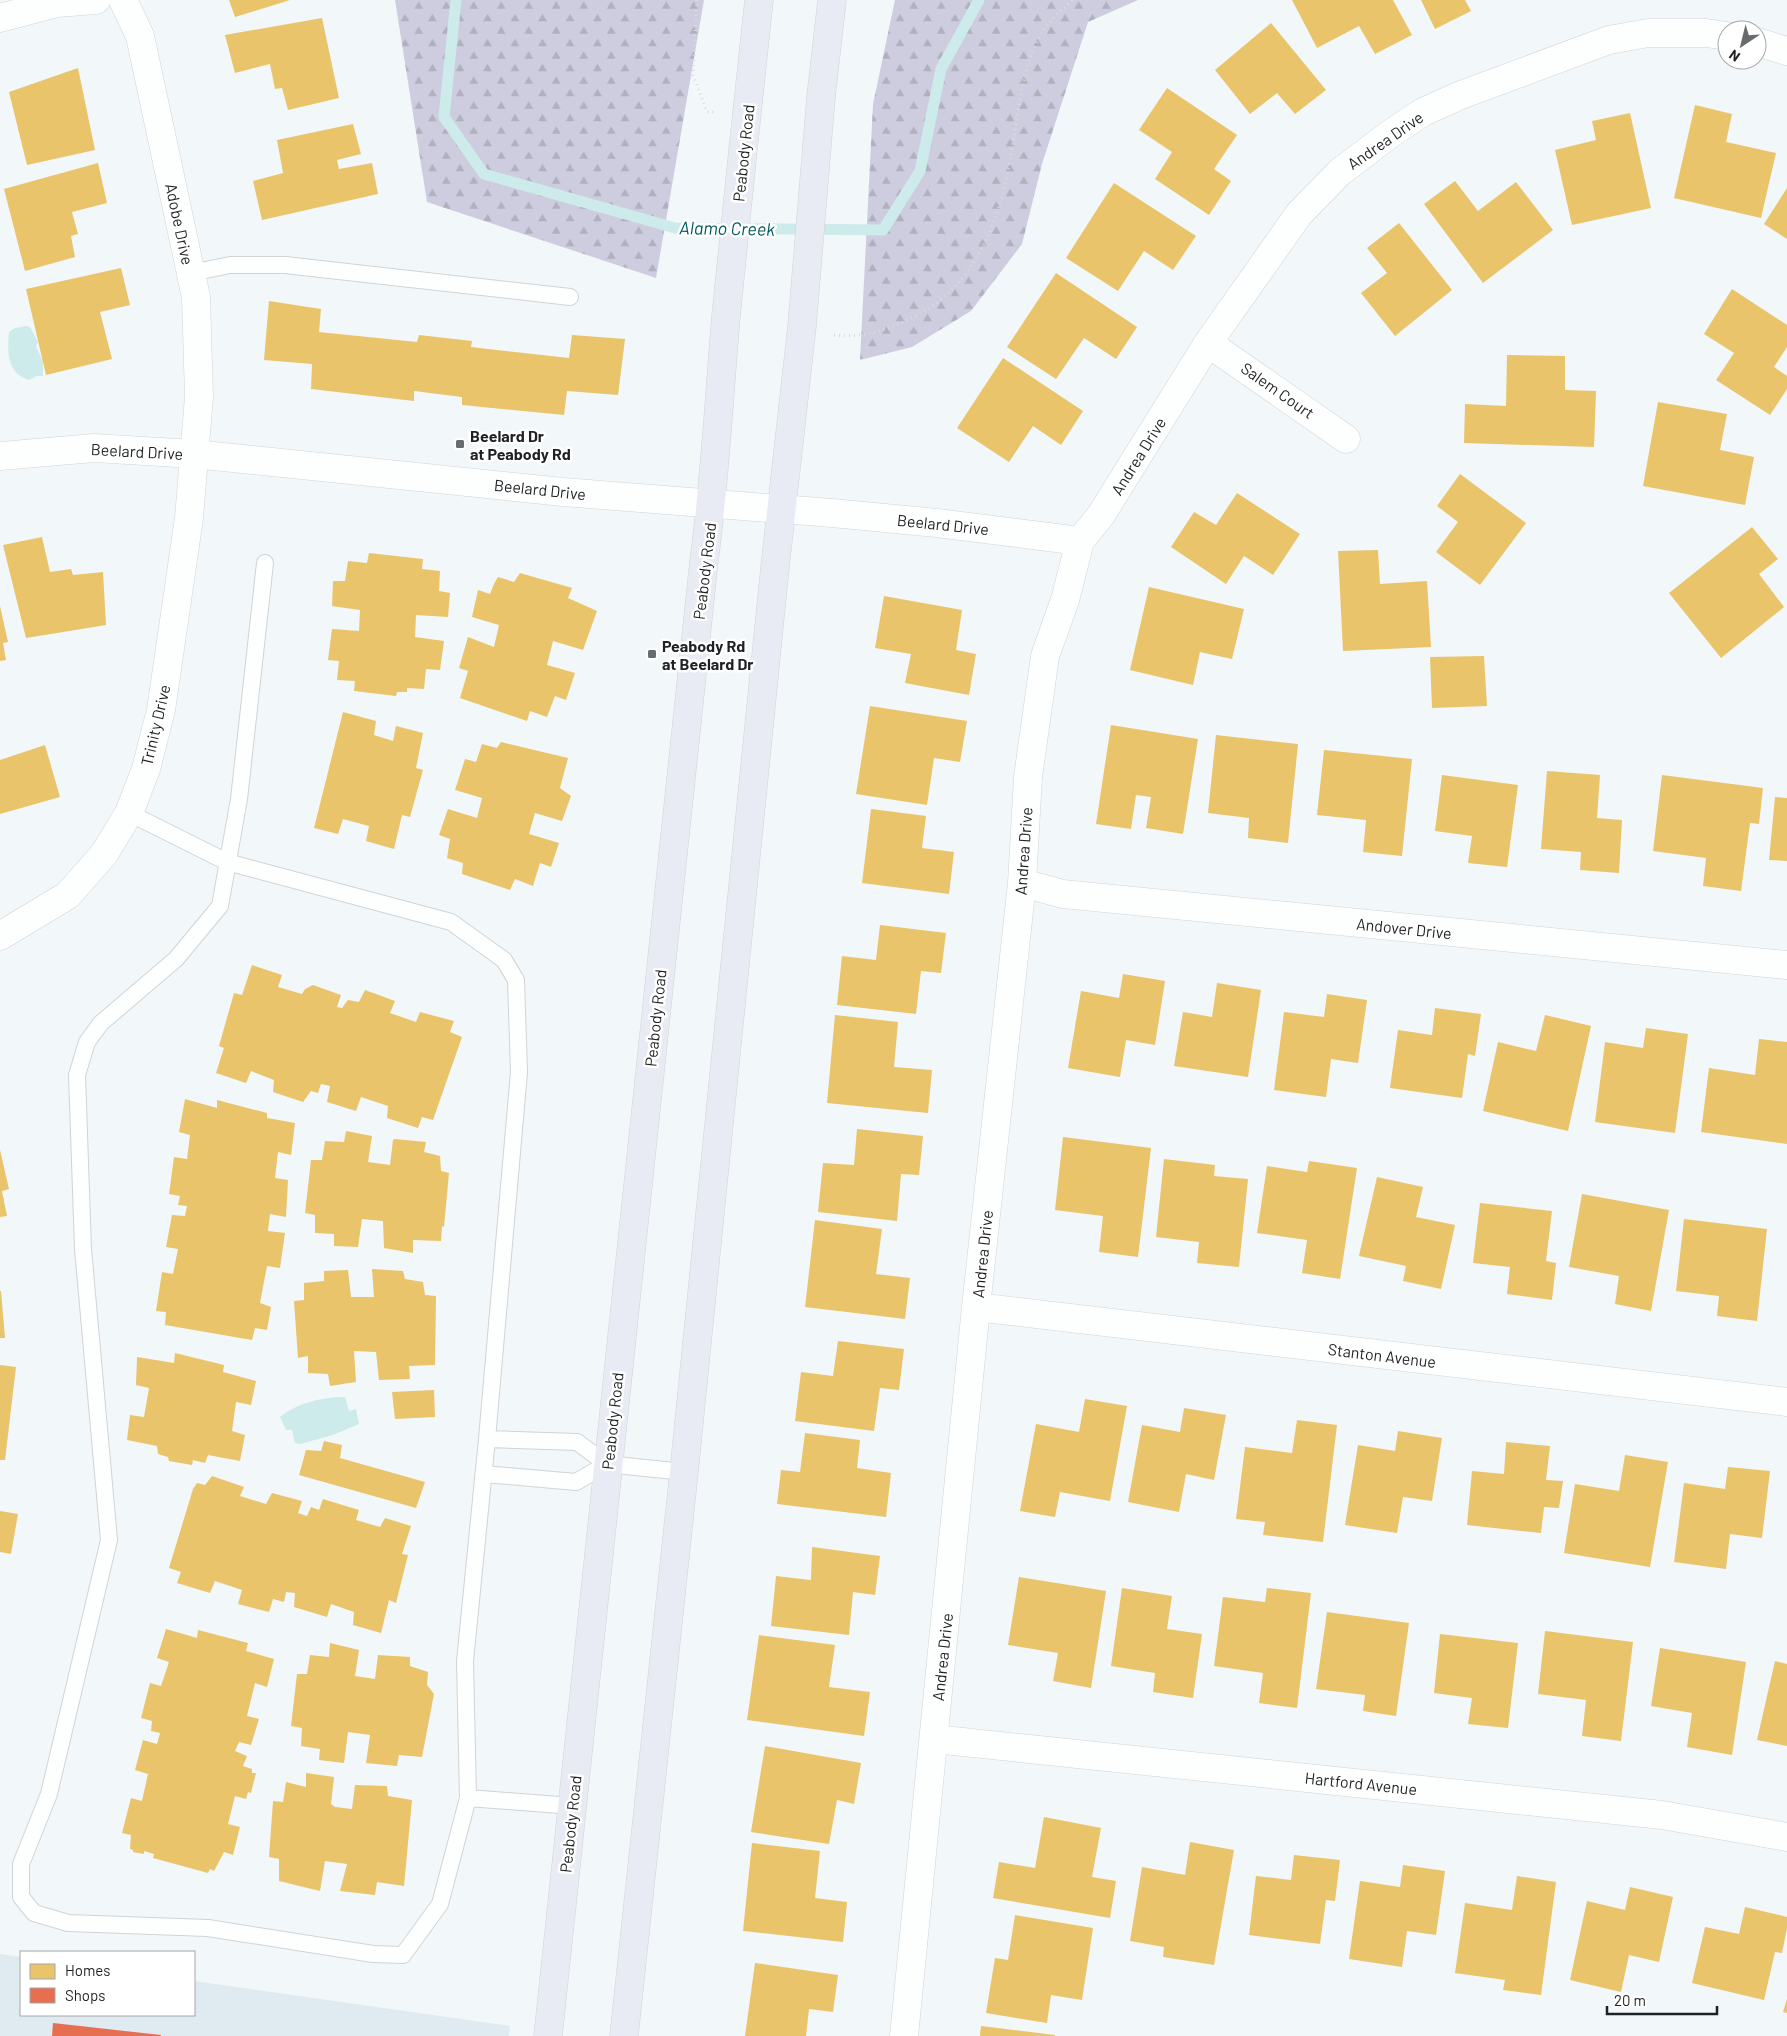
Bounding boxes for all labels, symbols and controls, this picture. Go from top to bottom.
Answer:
north arrow [1717,20,1767,70]
text: N [1726,46,1743,66]
street label: Peabody Road [728,103,758,203]
street label: Andrea Drive [1343,107,1427,173]
street label: Adobe Drive [162,181,198,267]
water label: Alamo Creek [679,216,775,240]
street label: Salem Court [1238,358,1318,422]
street label: Andrea Drive [1107,414,1169,498]
place label: Beelard Dr at Peabody Rd [470,426,571,463]
marker: Beelard Dr at Peabody Rd [454,438,466,450]
street label: Beelard Drive [90,439,184,463]
street label: Beelard Drive [493,475,587,503]
street label: Beelard Drive [896,510,990,538]
street label: Peabody Road [689,521,719,621]
place label: Peabody Rd at Beelard Dr [662,636,754,673]
marker: Peabody Rd at Beelard Dr [646,648,658,660]
street label: Trinity Drive [136,682,174,768]
street label: Andrea Drive [1010,806,1036,896]
street label: Andover Drive [1355,914,1453,942]
street label: Peabody Road [640,968,670,1068]
street label: Andrea Drive [968,1209,996,1299]
street label: Stanton Avenue [1327,1339,1437,1371]
street label: Peabody Road [597,1371,627,1471]
street label: Andrea Drive [928,1612,956,1702]
street label: Hartford Avenue [1304,1768,1418,1798]
street label: Peabody Road [555,1774,585,1874]
legend [20,1951,195,2016]
text: Homes [65,1961,110,1979]
scale bar [1607,1984,1717,2016]
text: Shops [65,1986,105,2004]
text: 20 m [1614,1991,1646,2009]

